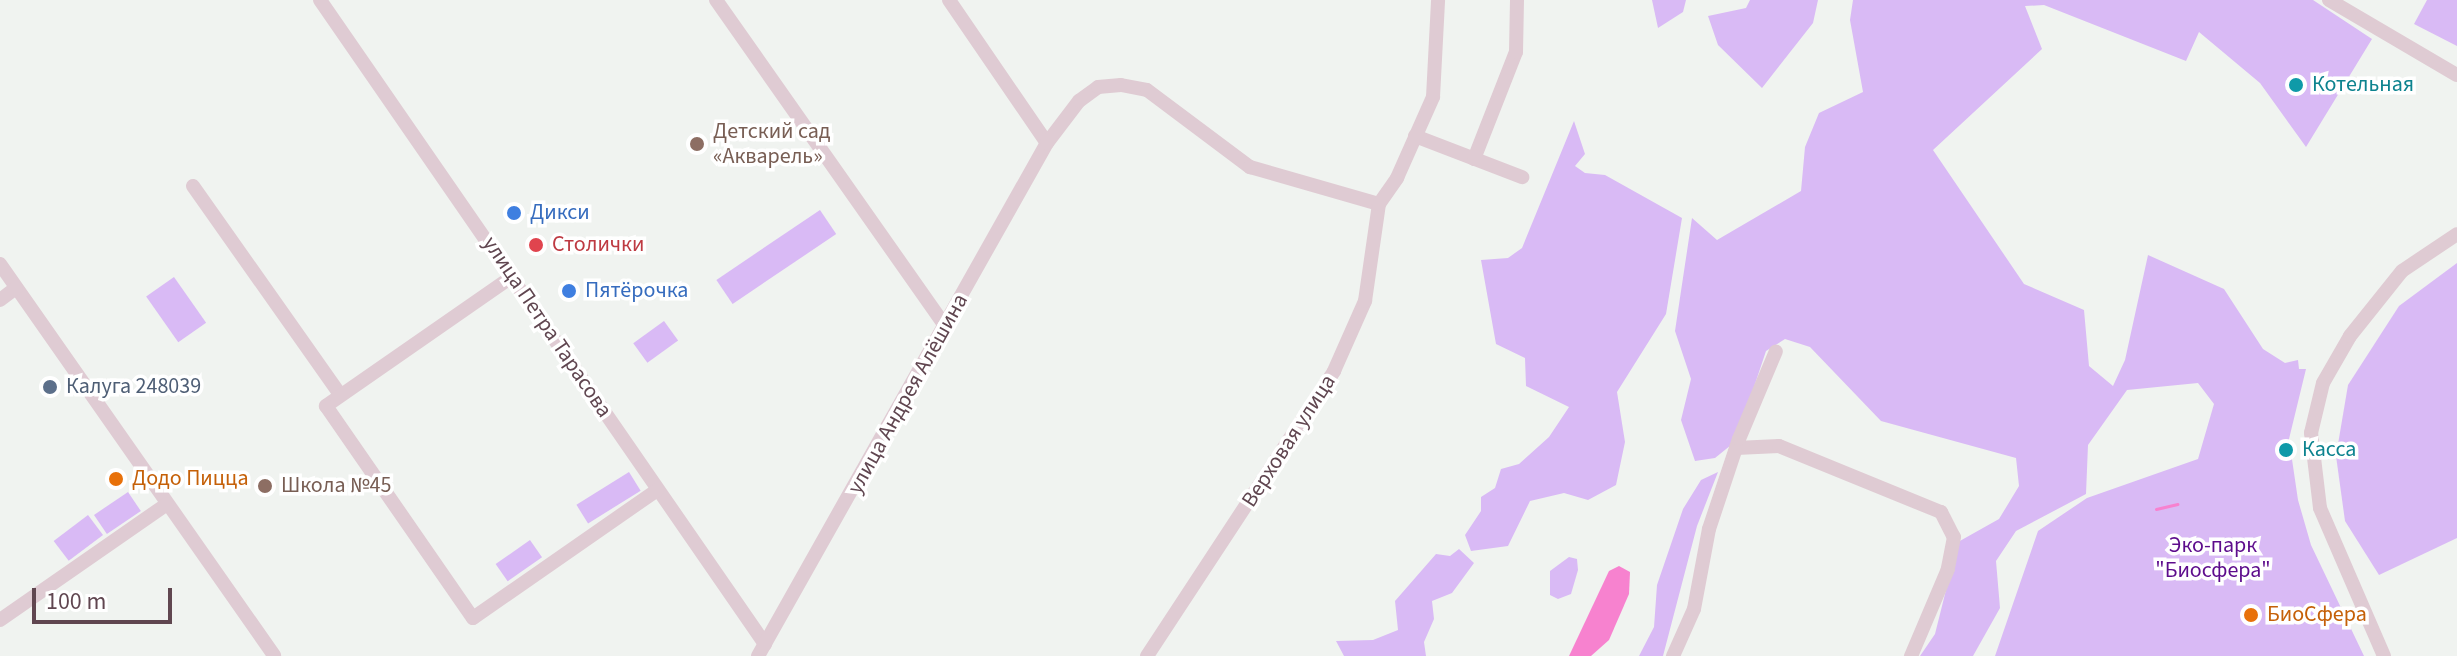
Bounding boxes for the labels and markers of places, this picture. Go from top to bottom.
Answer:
place label: Котельная [2312,72,2414,98]
marker: Котельная [2287,76,2305,94]
place label: Детский сад «Акварель» [713,118,831,170]
marker: Детский сад «Акварель» [688,135,706,153]
place label: Дикси [530,200,590,226]
marker: Дикси [505,204,523,222]
place label: Столички [552,232,644,258]
marker: Столички [527,236,545,254]
place label: Пятёрочка [585,278,688,304]
marker: Пятёрочка [560,282,578,300]
place label: Калуга 248039 [66,374,201,400]
marker: Калуга 248039 [41,378,59,396]
place label: Касса [2302,437,2356,463]
marker: Касса [2277,441,2295,459]
place label: Додо Пицца [132,466,249,492]
marker: Додо Пицца [107,470,125,488]
place label: Школа №45 [281,473,391,499]
marker: Школа №45 [256,477,274,495]
place label: БиоСфера [2267,602,2367,628]
marker: БиоСфера [2242,606,2260,624]

